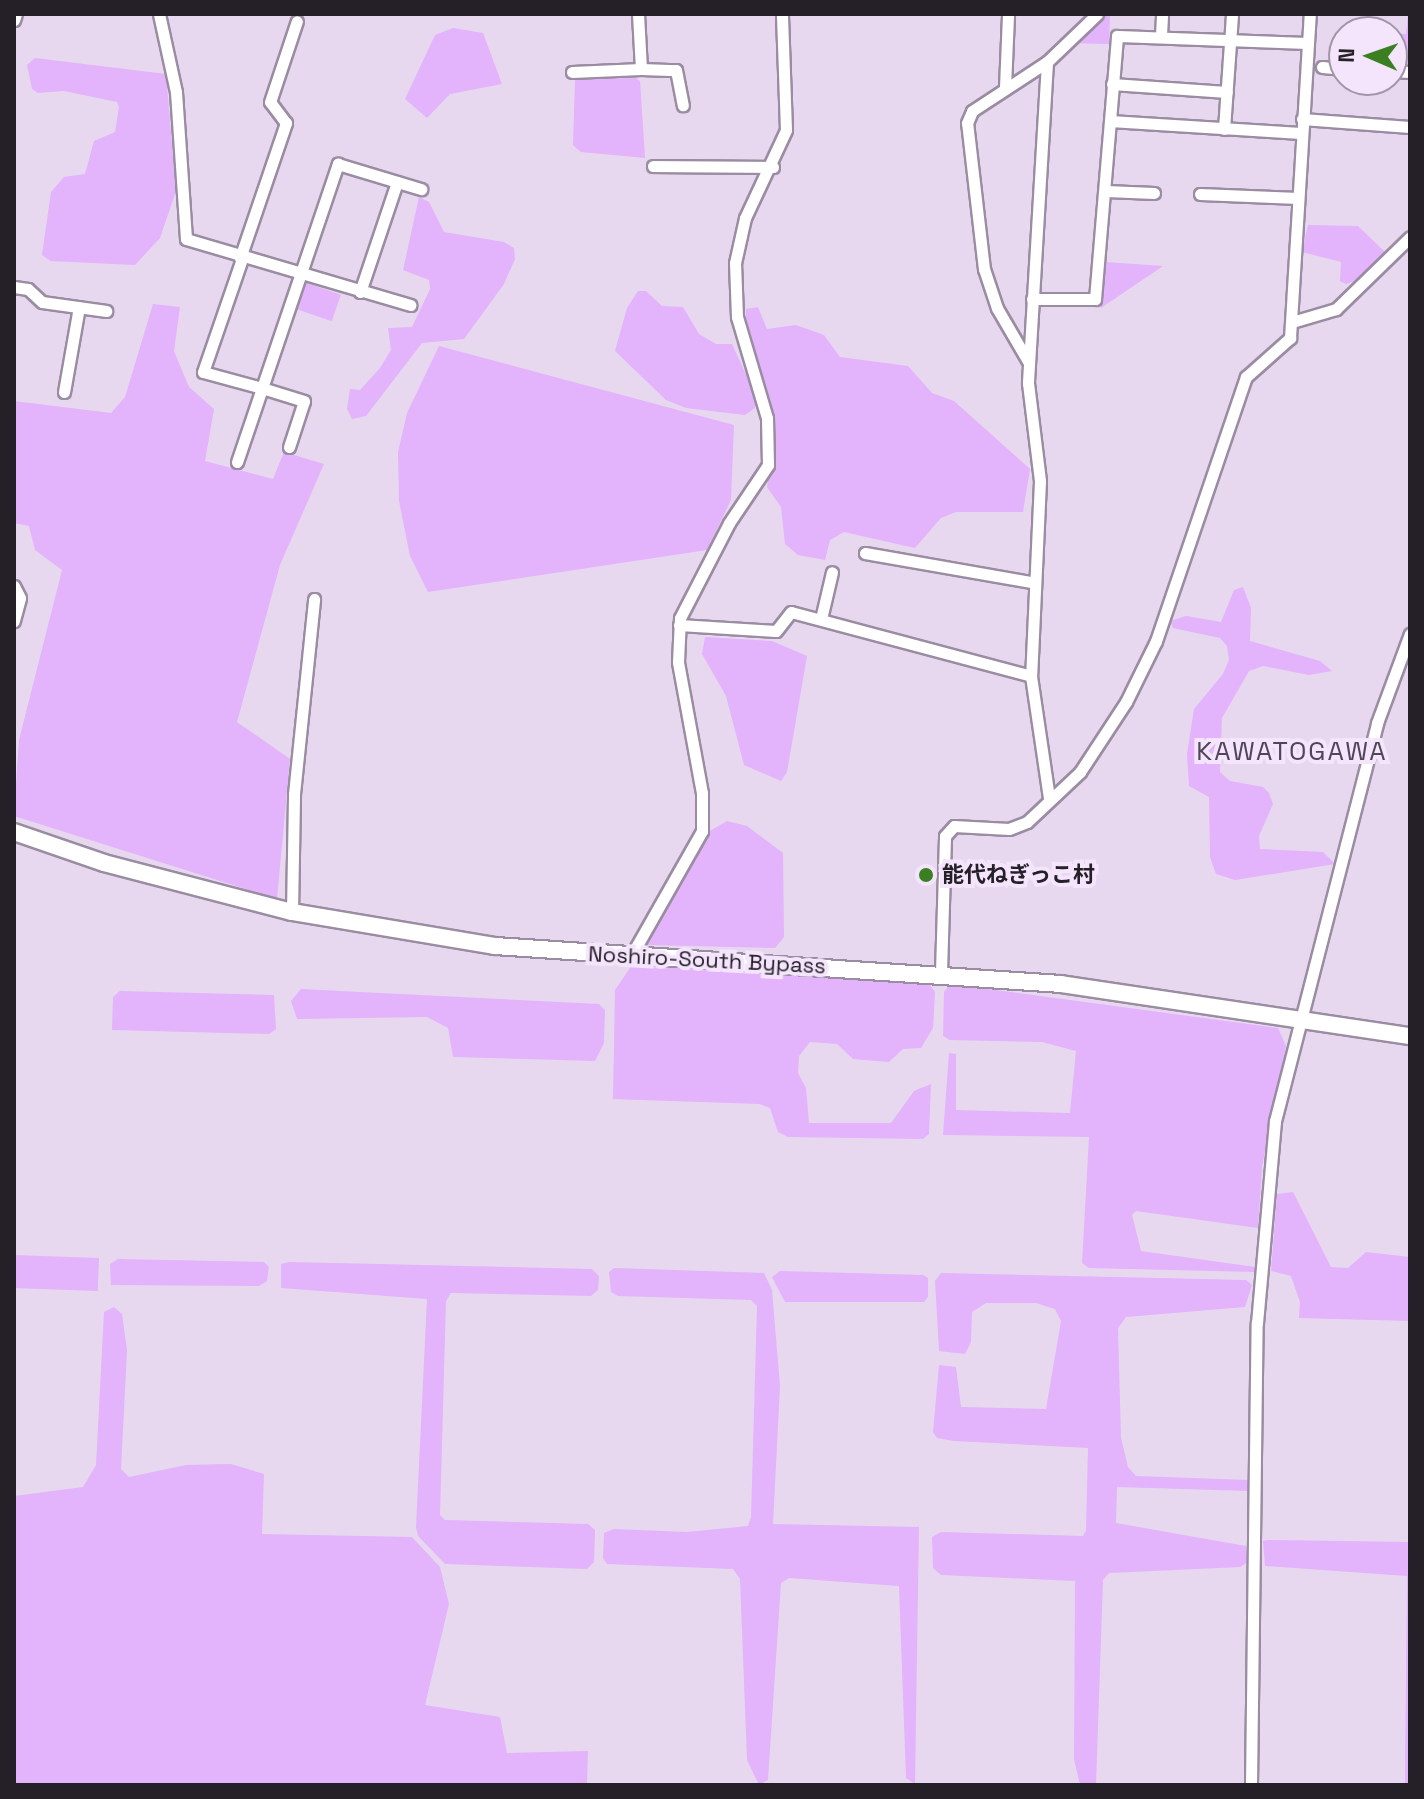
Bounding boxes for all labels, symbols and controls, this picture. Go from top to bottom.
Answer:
north arrow [1328,16,1408,96]
text: N [1332,47,1360,63]
district label: KAWATOGAWA [1196,736,1388,768]
place label: 能代ねぎっこ村 [942,862,1096,888]
marker: 能代ねぎっこ村 [917,866,935,884]
street label: Noshiro-South Bypass [588,941,826,979]

